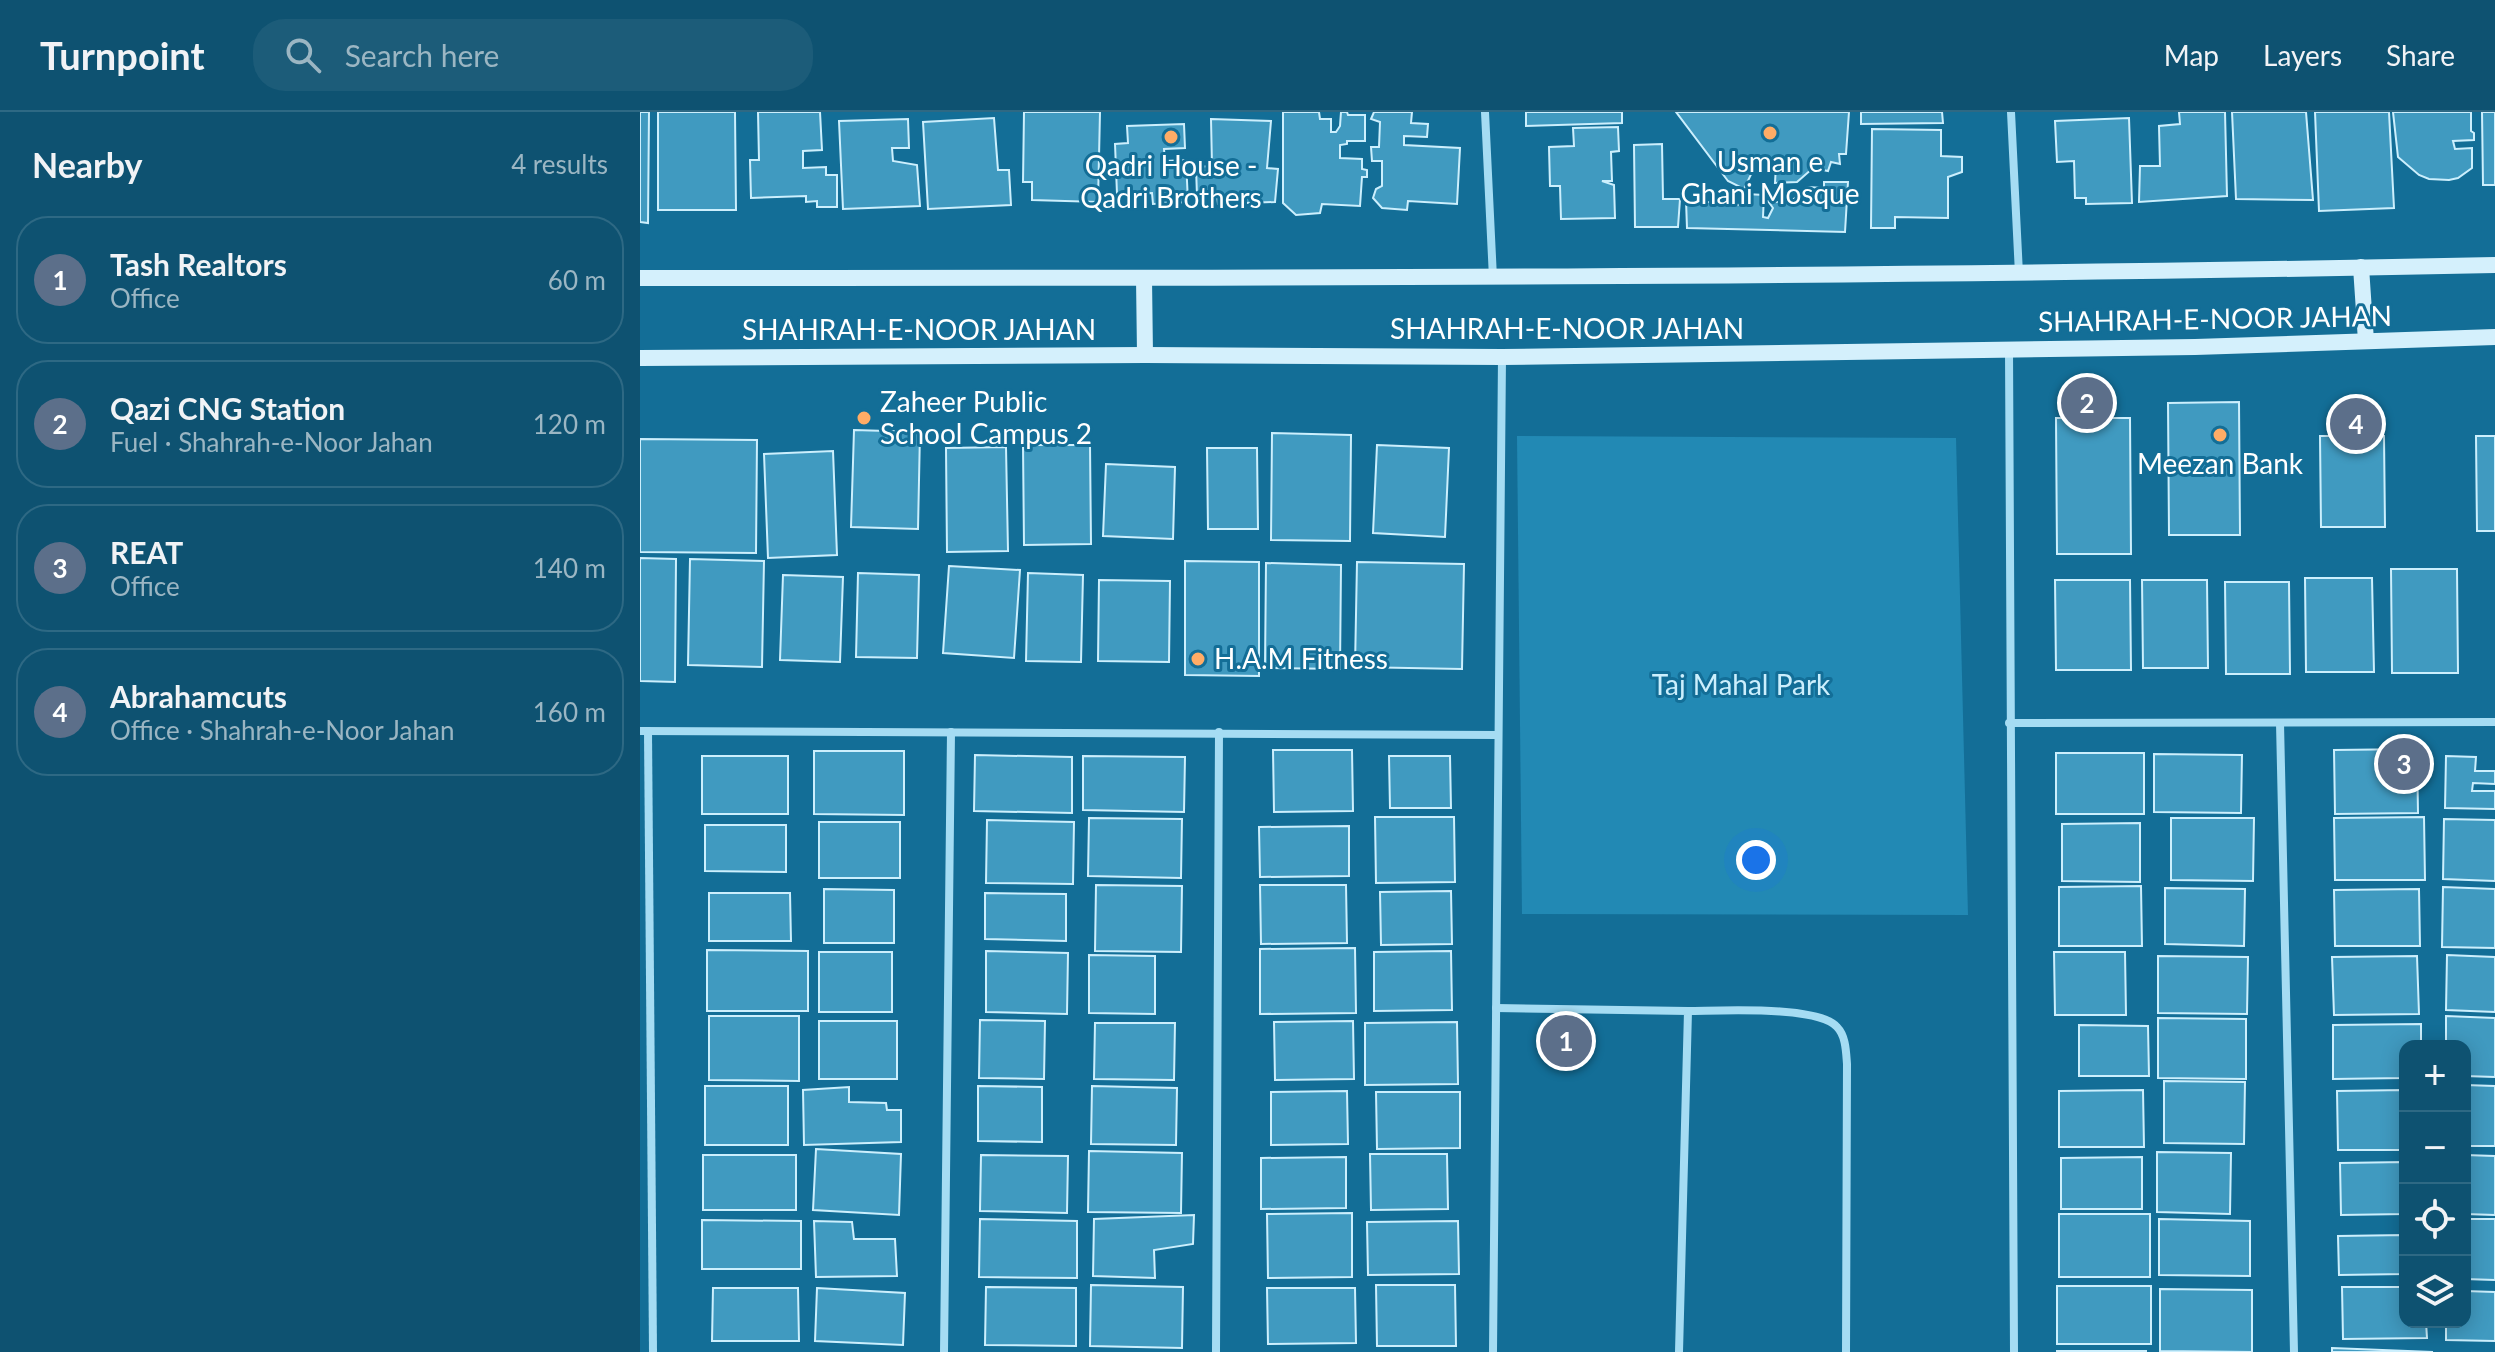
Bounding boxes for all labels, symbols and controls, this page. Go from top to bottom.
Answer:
search box [253,19,813,91]
text: Turnpoint [40,32,205,78]
icon: search [281,33,325,77]
text: Search here [345,37,499,73]
text: Map [2164,38,2219,72]
text: Layers [2263,38,2342,72]
text: Share [2386,38,2455,72]
marker: Usman e Ghani Mosque [1761,124,1779,142]
marker: Qadri House - Qadri Brothers [1162,128,1180,146]
text: Nearby [32,144,143,185]
place label: Usman e Ghani Mosque [1680,144,1860,210]
text: 4 results [511,148,608,180]
place label: Qadri House - Qadri Brothers [1080,148,1262,214]
text: Tash Realtors [110,246,287,282]
text: 1 [52,264,68,296]
text: 60 m [548,264,606,296]
text: Office [110,282,180,314]
street label: SHAHRAH-E-NOOR JAHAN [2038,298,2392,338]
street label: SHAHRAH-E-NOOR JAHAN [1390,311,1744,345]
street label: SHAHRAH-E-NOOR JAHAN [742,312,1096,346]
pin: 2 [2061,373,2113,433]
place label: Zaheer Public School Campus 2 [880,384,1092,450]
text: Qazi CNG Station [110,390,345,426]
pin: 4 [2330,394,2382,454]
text: 2 [52,408,68,440]
text: 120 m [533,408,606,440]
marker: Zaheer Public School Campus 2 [855,409,873,427]
text: Fuel · Shahrah-e-Noor Jahan [110,426,433,458]
marker: Meezan Bank [2211,426,2229,444]
place label: Meezan Bank [2137,446,2304,480]
text: REAT [110,534,183,570]
text: 3 [52,552,68,584]
text: 140 m [533,552,606,584]
text: Office [110,570,180,602]
place label: H.A.M Fitness [1214,641,1388,675]
marker: H.A.M Fitness [1189,650,1207,668]
park label: Taj Mahal Park [1652,667,1831,701]
text: Abrahamcuts [110,678,287,714]
text: 4 [52,696,68,728]
text: 160 m [533,696,606,728]
text: Office · Shahrah-e-Noor Jahan [110,714,454,746]
pin: 3 [2378,734,2430,794]
your location [1736,840,1776,880]
pin: 1 [1540,1011,1592,1071]
map controls [2399,1040,2471,1328]
button: + [2399,1040,2471,1112]
button: − [2399,1112,2471,1184]
button: locate [2399,1184,2471,1256]
button: layers [2399,1256,2471,1328]

